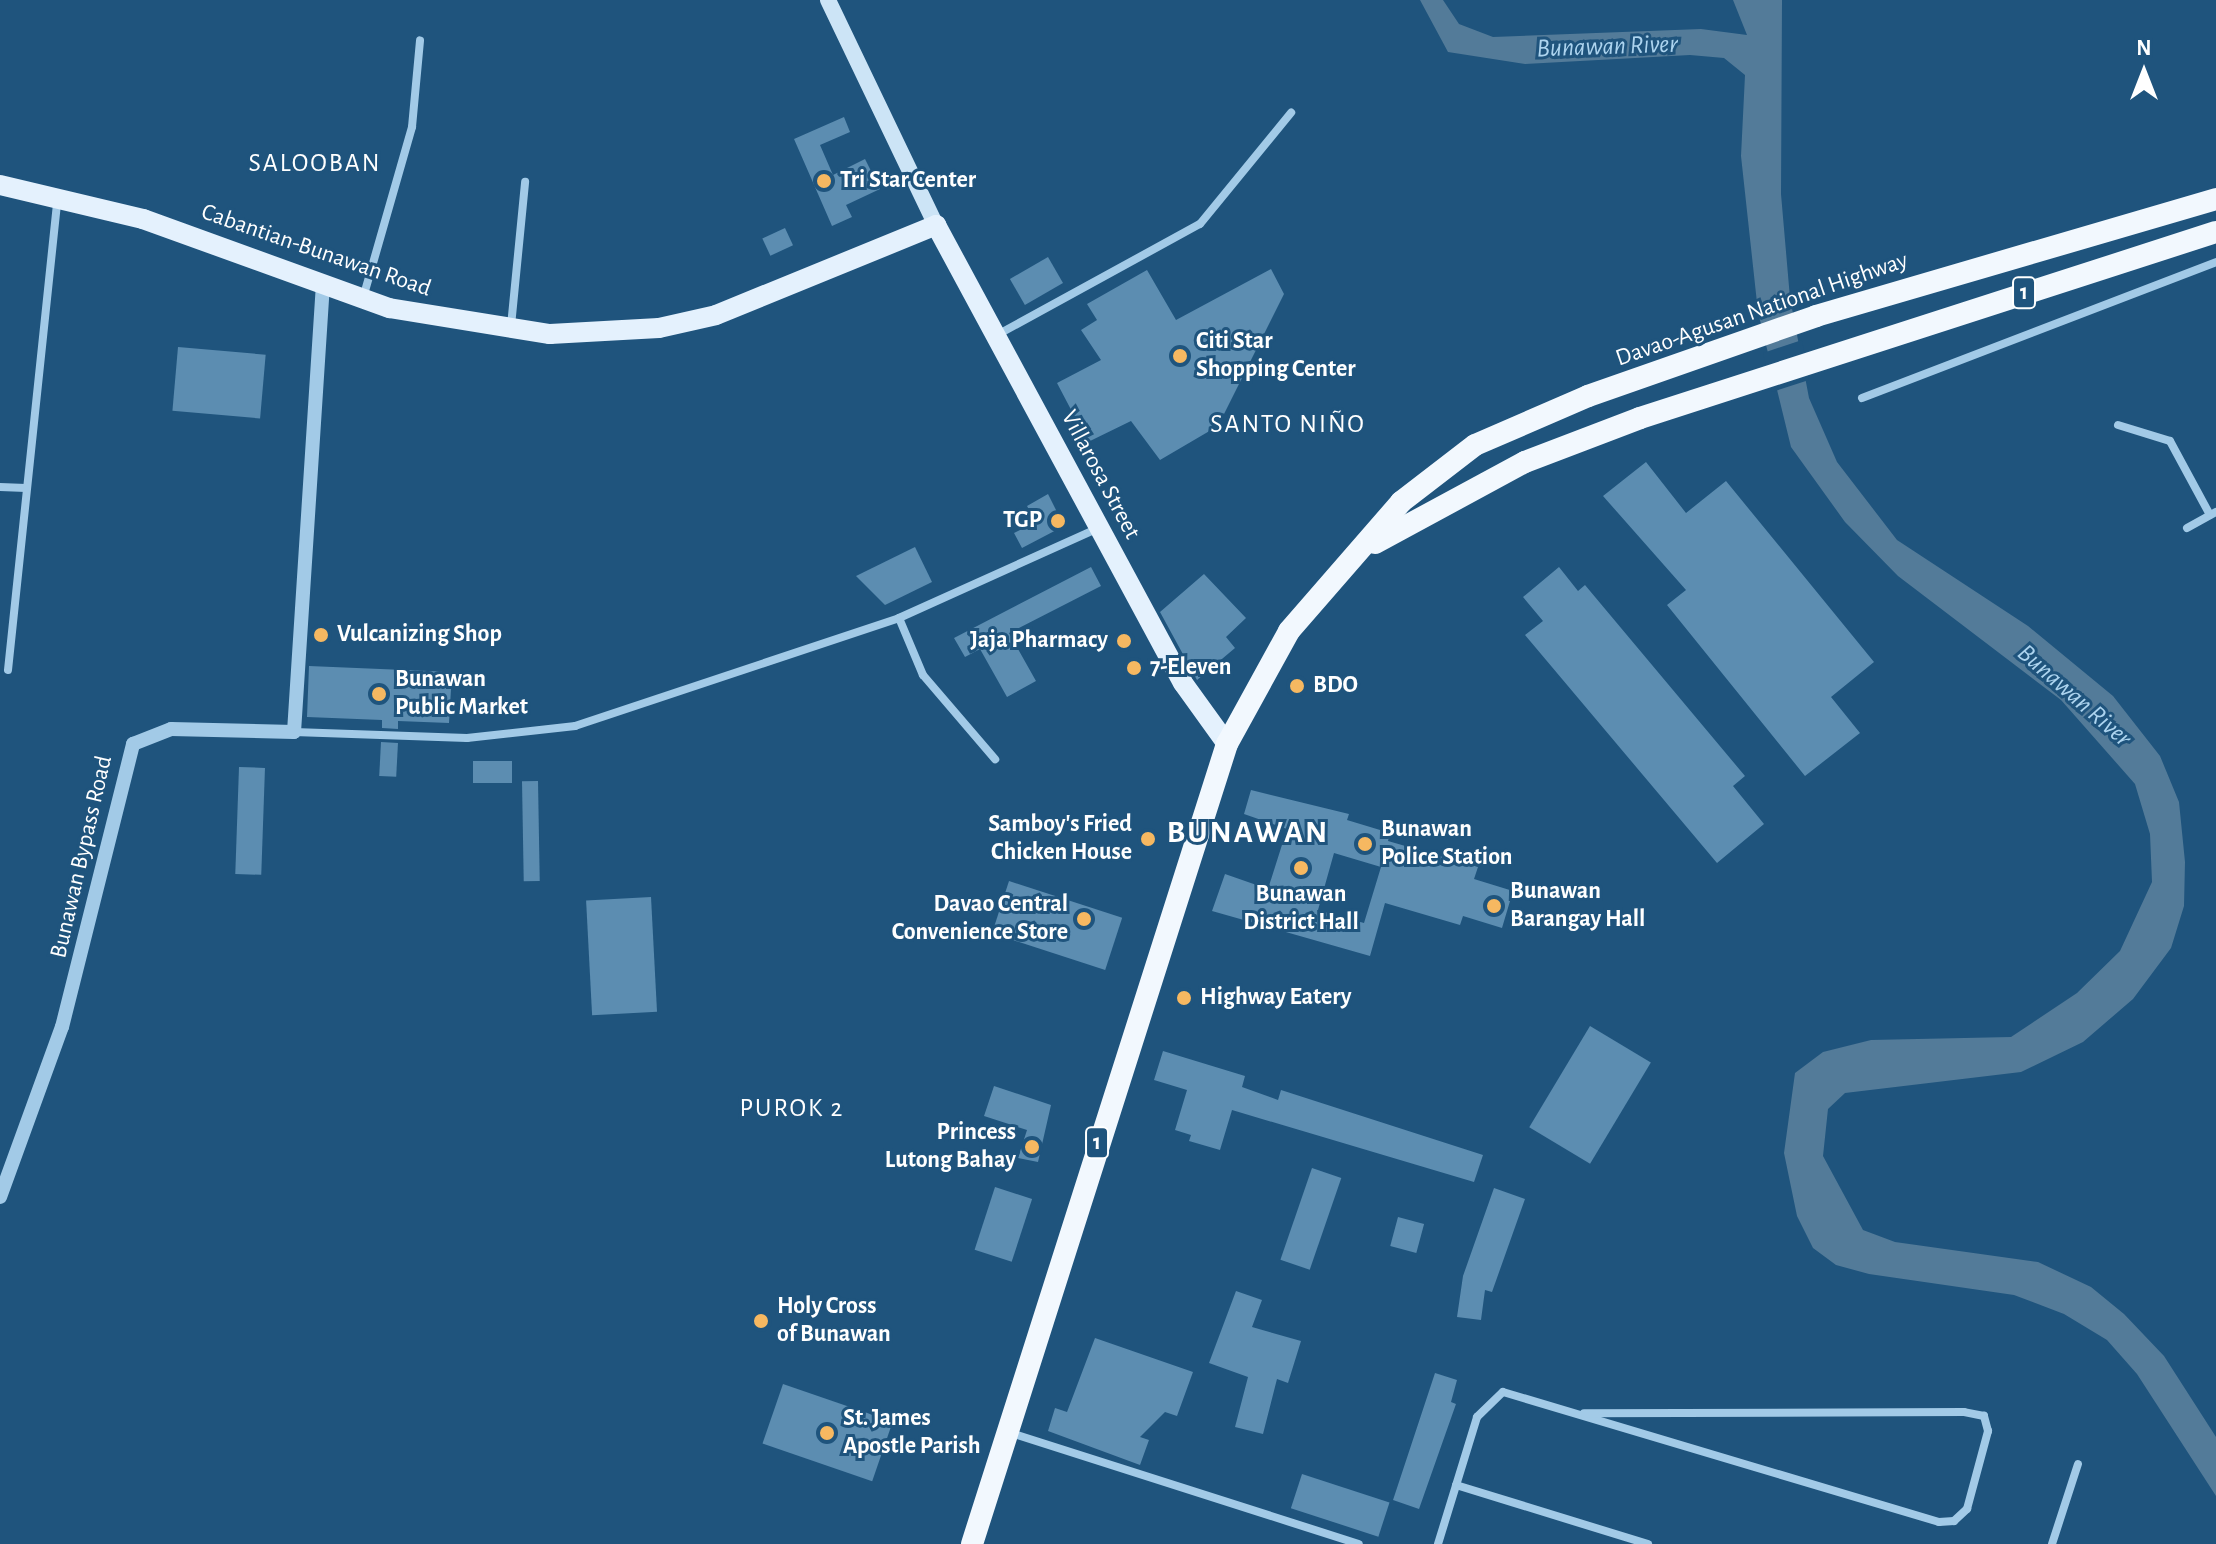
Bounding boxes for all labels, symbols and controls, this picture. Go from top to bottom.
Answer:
water label: Bunawan River [1536,29,1678,65]
north arrow [2104,32,2184,112]
text: N [2136,37,2152,59]
district label: SALOOBAN [249,148,381,180]
place label: Tri Star Center [840,167,976,195]
marker: Tri Star Center [815,172,833,190]
street label: Cabantian-Bunawan Road [197,198,435,304]
street label: Davao-Agusan National Highway [1612,246,1912,374]
road number: 1 [2012,275,2036,311]
place label: Citi Star Shopping Center [1196,328,1356,384]
marker: Citi Star Shopping Center [1171,347,1189,365]
street label: Villarosa Street [1054,406,1146,544]
district label: SANTO NIÑO [1210,409,1366,441]
place label: TGP [1003,507,1042,535]
marker: TGP [1049,512,1067,530]
place label: Vulcanizing Shop [337,621,502,649]
marker: Vulcanizing Shop [312,626,330,644]
place label: Jaja Pharmacy [970,627,1108,655]
marker: Jaja Pharmacy [1115,632,1133,650]
water label: Bunawan River [2010,638,2138,754]
place label: 7-Eleven [1150,654,1231,682]
marker: 7-Eleven [1125,659,1143,677]
place label: Bunawan Public Market [395,666,528,722]
place label: BDO [1313,672,1358,700]
marker: BDO [1288,677,1306,695]
marker: Bunawan Public Market [370,685,388,703]
street label: Bunawan Bypass Road [45,753,119,961]
place label: Samboy's Fried Chicken House [988,811,1132,867]
district label: BUNAWAN [1167,813,1329,851]
place label: Bunawan Police Station [1381,816,1513,872]
marker: Samboy's Fried Chicken House [1139,830,1157,848]
marker: Bunawan Police Station [1356,835,1374,853]
marker: Bunawan District Hall [1292,859,1310,877]
place label: Bunawan Barangay Hall [1510,878,1645,934]
place label: Bunawan District Hall [1243,881,1359,937]
place label: Davao Central Convenience Store [892,891,1068,947]
marker: Bunawan Barangay Hall [1485,897,1503,915]
marker: Davao Central Convenience Store [1075,910,1093,928]
place label: Highway Eatery [1200,984,1351,1012]
marker: Highway Eatery [1175,989,1193,1007]
district label: PUROK 2 [740,1093,844,1125]
place label: Princess Lutong Bahay [885,1119,1016,1175]
road number: 1 [1085,1125,1109,1161]
marker: Princess Lutong Bahay [1023,1138,1041,1156]
place label: Holy Cross of Bunawan [777,1293,891,1349]
marker: Holy Cross of Bunawan [752,1312,770,1330]
place label: St. James Apostle Parish [843,1405,981,1461]
marker: St. James Apostle Parish [818,1424,836,1442]

